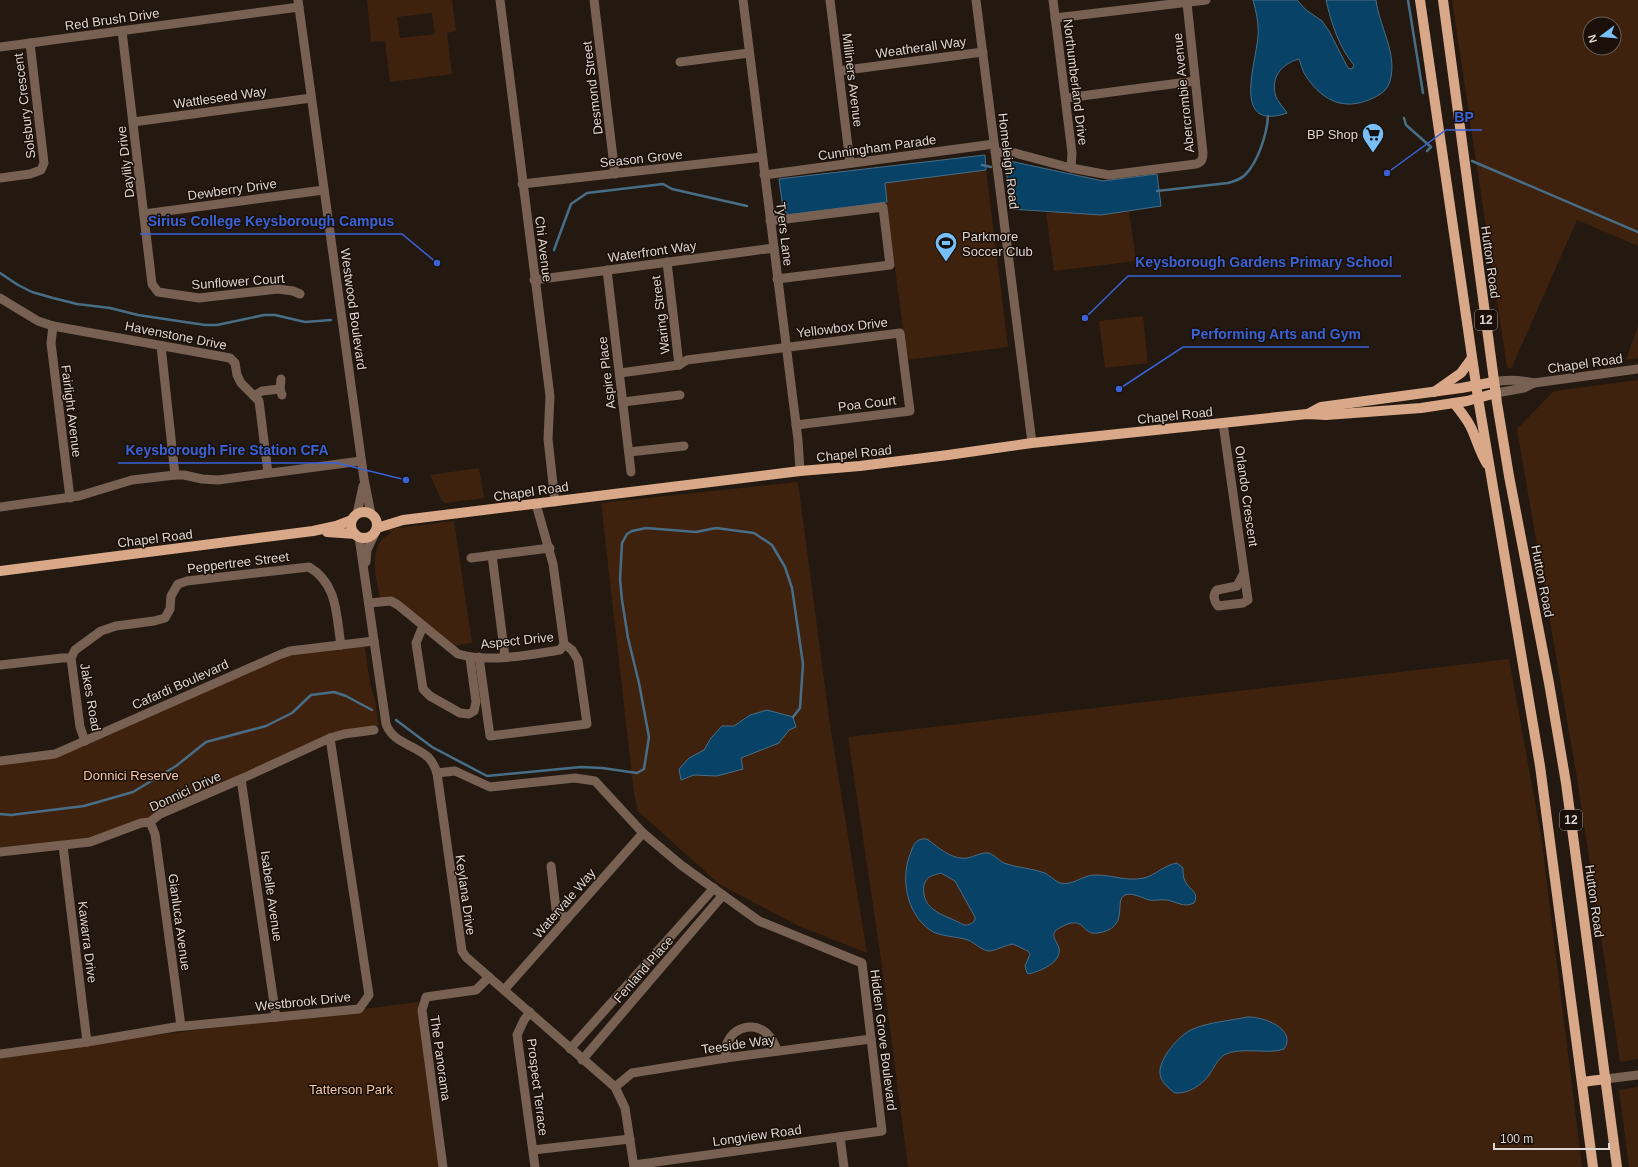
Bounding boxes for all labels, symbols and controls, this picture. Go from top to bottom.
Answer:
street label: Red Brush Drive [64,5,160,34]
north arrow [1582,16,1622,56]
street label: Northumberland Drive [1060,18,1091,146]
street label: Milliners Avenue [839,32,866,128]
street label: Abercrombie Avenue [1170,32,1197,154]
text: N [1586,33,1599,44]
street label: Weatherall Way [875,34,968,61]
street label: Desmond Street [579,40,606,135]
street label: Solsbury Crescent [11,52,38,160]
street label: Wattleseed Way [173,83,268,111]
callout: BP [1446,104,1482,130]
text: BP [1454,109,1474,125]
street label: Homeleigh Road [995,112,1022,210]
supermarket icon: BP Shop [1360,121,1386,154]
street label: Daylily Drive [114,125,137,199]
place label: BP Shop [1307,127,1358,142]
street label: Cunningham Parade [817,132,937,163]
street label: Season Grove [599,147,683,170]
street label: Dewberry Drive [187,176,277,203]
street label: Tyers Lane [773,201,796,267]
callout: Sirius College Keysborough Campus [140,208,402,234]
text: Sirius College Keysborough Campus [148,213,395,229]
street label: Chi Avenue [532,215,555,283]
street label: Hutton Road [1478,225,1503,299]
place label: Parkmore Soccer Club [962,229,1033,259]
sports icon: Parkmore Soccer Club [933,230,959,263]
street label: Waterfront Way [607,238,698,265]
street label: Westwood Boulevard [338,247,369,371]
callout: Keysborough Gardens Primary School [1128,250,1401,276]
text: Keysborough Gardens Primary School [1135,254,1393,270]
street label: Sunflower Court [191,271,285,292]
street label: Waring Street [648,274,673,355]
road number: 12 [1475,310,1497,330]
street label: Yellowbox Drive [795,314,889,341]
street label: Havenstone Drive [124,318,228,353]
callout: Performing Arts and Gym [1183,321,1369,347]
text: Performing Arts and Gym [1191,326,1361,342]
street label: Aspire Place [595,336,618,410]
street label: Chapel Road [1546,351,1624,376]
street label: Fairlight Avenue [58,364,85,458]
street label: Poa Court [837,392,897,415]
street label: Chapel Road [1137,404,1214,427]
callout: Keysborough Fire Station CFA [118,437,337,463]
text: Keysborough Fire Station CFA [125,442,329,458]
street label: Chapel Road [816,442,893,465]
street label: Orlando Crescent [1232,445,1261,548]
street label: Chapel Road [492,479,570,504]
street label: Chapel Road [116,526,194,551]
street label: Hutton Road [1528,544,1557,618]
street label: Peppertree Street [186,549,290,576]
street label: Aspect Drive [480,629,554,652]
street label: Cafardi Boulevard [130,656,231,712]
street label: Jakes Road [77,662,104,732]
park label: Donnici Reserve [83,768,179,783]
street label: Donnici Drive [147,768,223,815]
road number: 12 [1560,810,1582,830]
street label: Isabelle Avenue [258,850,285,942]
street label: Keylana Drive [452,854,479,936]
street label: Hutton Road [1582,864,1607,938]
street label: Watervale Way [530,865,599,941]
street label: Gianluca Avenue [165,872,194,972]
street label: Kawarra Drive [75,900,100,984]
street label: Fenland Place [610,933,676,1006]
street label: Hidden Grove Boulevard [867,968,900,1112]
street label: Westbrook Drive [255,989,351,1014]
street label: The Panorama [427,1014,454,1102]
street label: Teeside Way [700,1032,776,1057]
street label: Prospect Terrace [524,1037,551,1137]
park label: Tatterson Park [309,1082,393,1097]
street label: Longview Road [712,1122,802,1149]
scale bar [1494,1125,1609,1151]
text: 100 m [1500,1132,1533,1146]

